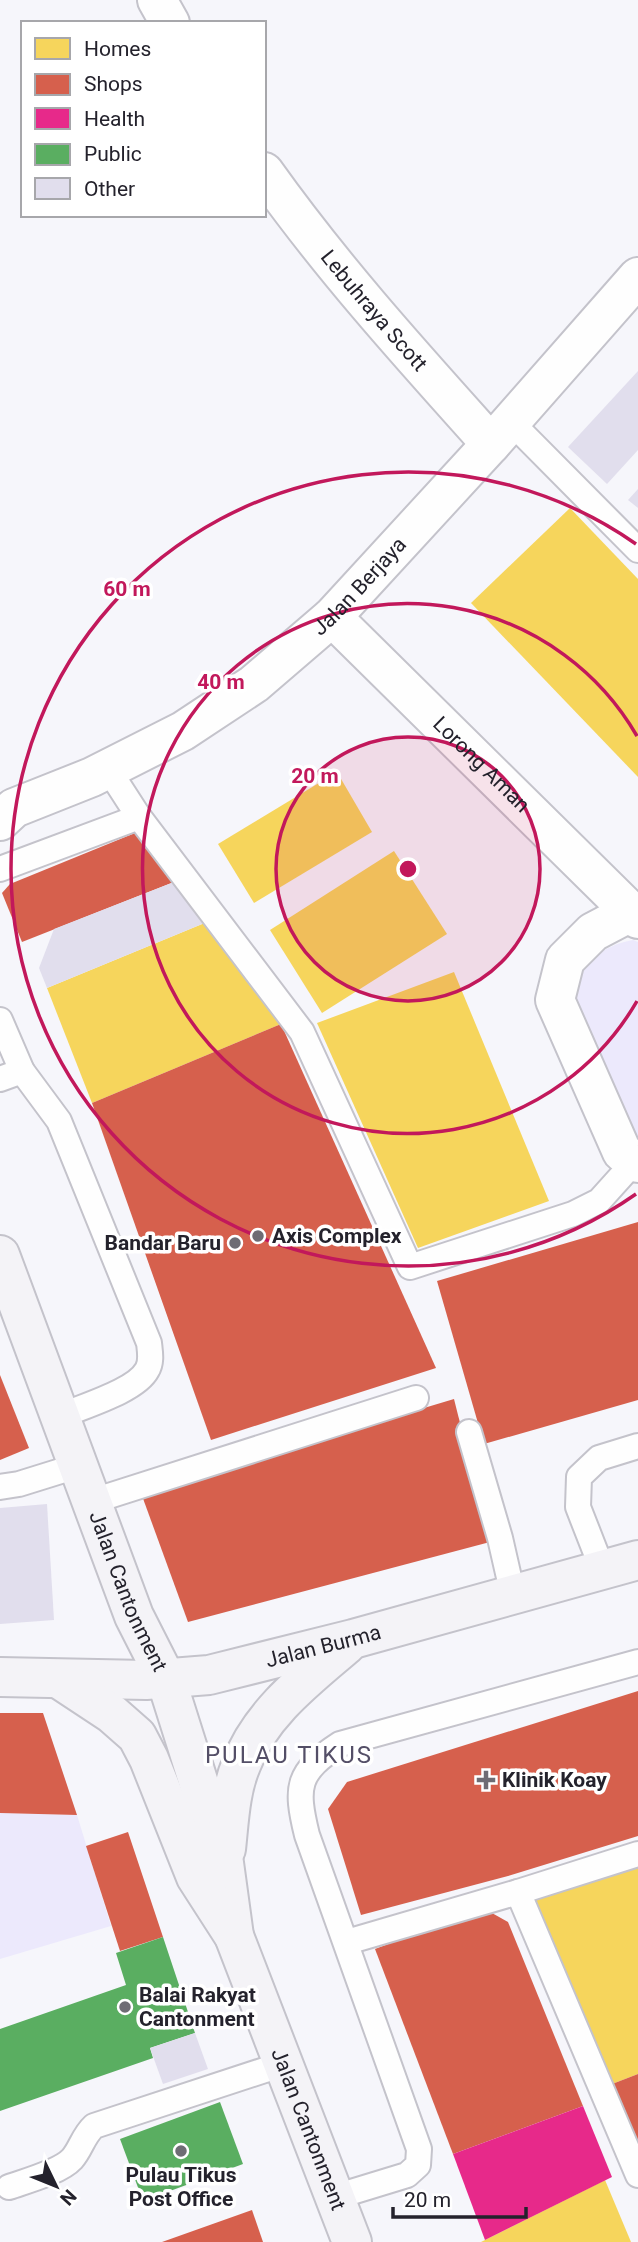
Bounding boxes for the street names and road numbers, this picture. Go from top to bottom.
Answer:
street label: Lebuhraya Scott [316,245,432,376]
street label: Jalan Berjaya [308,533,411,640]
street label: Lorong Aman [428,712,535,817]
street label: Jalan Cantonment [84,1508,172,1676]
street label: Jalan Burma [263,1620,384,1672]
street label: Jalan Cantonment [266,2045,351,2214]

